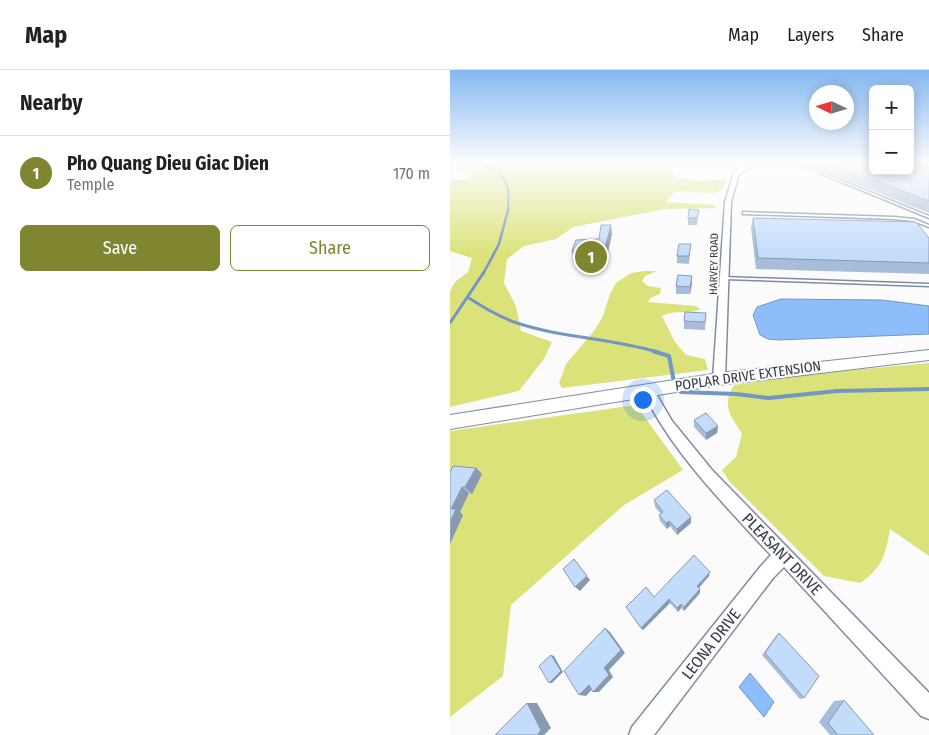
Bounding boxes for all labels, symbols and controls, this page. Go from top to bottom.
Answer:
text: Map [25,21,67,49]
text: Map [728,24,759,46]
text: Layers [787,24,834,46]
text: Share [862,24,904,46]
north arrow [809,85,854,130]
map controls [869,85,914,175]
button: + [869,85,914,130]
text: Nearby [20,90,82,116]
button: − [869,130,914,175]
text: Pho Quang Dieu Giac Dien [67,152,269,175]
text: 1 [33,164,39,183]
text: 170 m [393,164,430,183]
text: Temple [67,175,114,194]
button: Save [20,225,220,271]
button: Share [230,225,430,271]
street label: HARVEY ROAD [707,233,721,295]
pin: 1 [575,238,607,276]
street label: POPLAR DRIVE EXTENSION [674,357,822,395]
your location [630,387,656,413]
street label: PLEASANT DRIVE [738,509,826,599]
street label: LEONA DRIVE [678,605,744,683]

